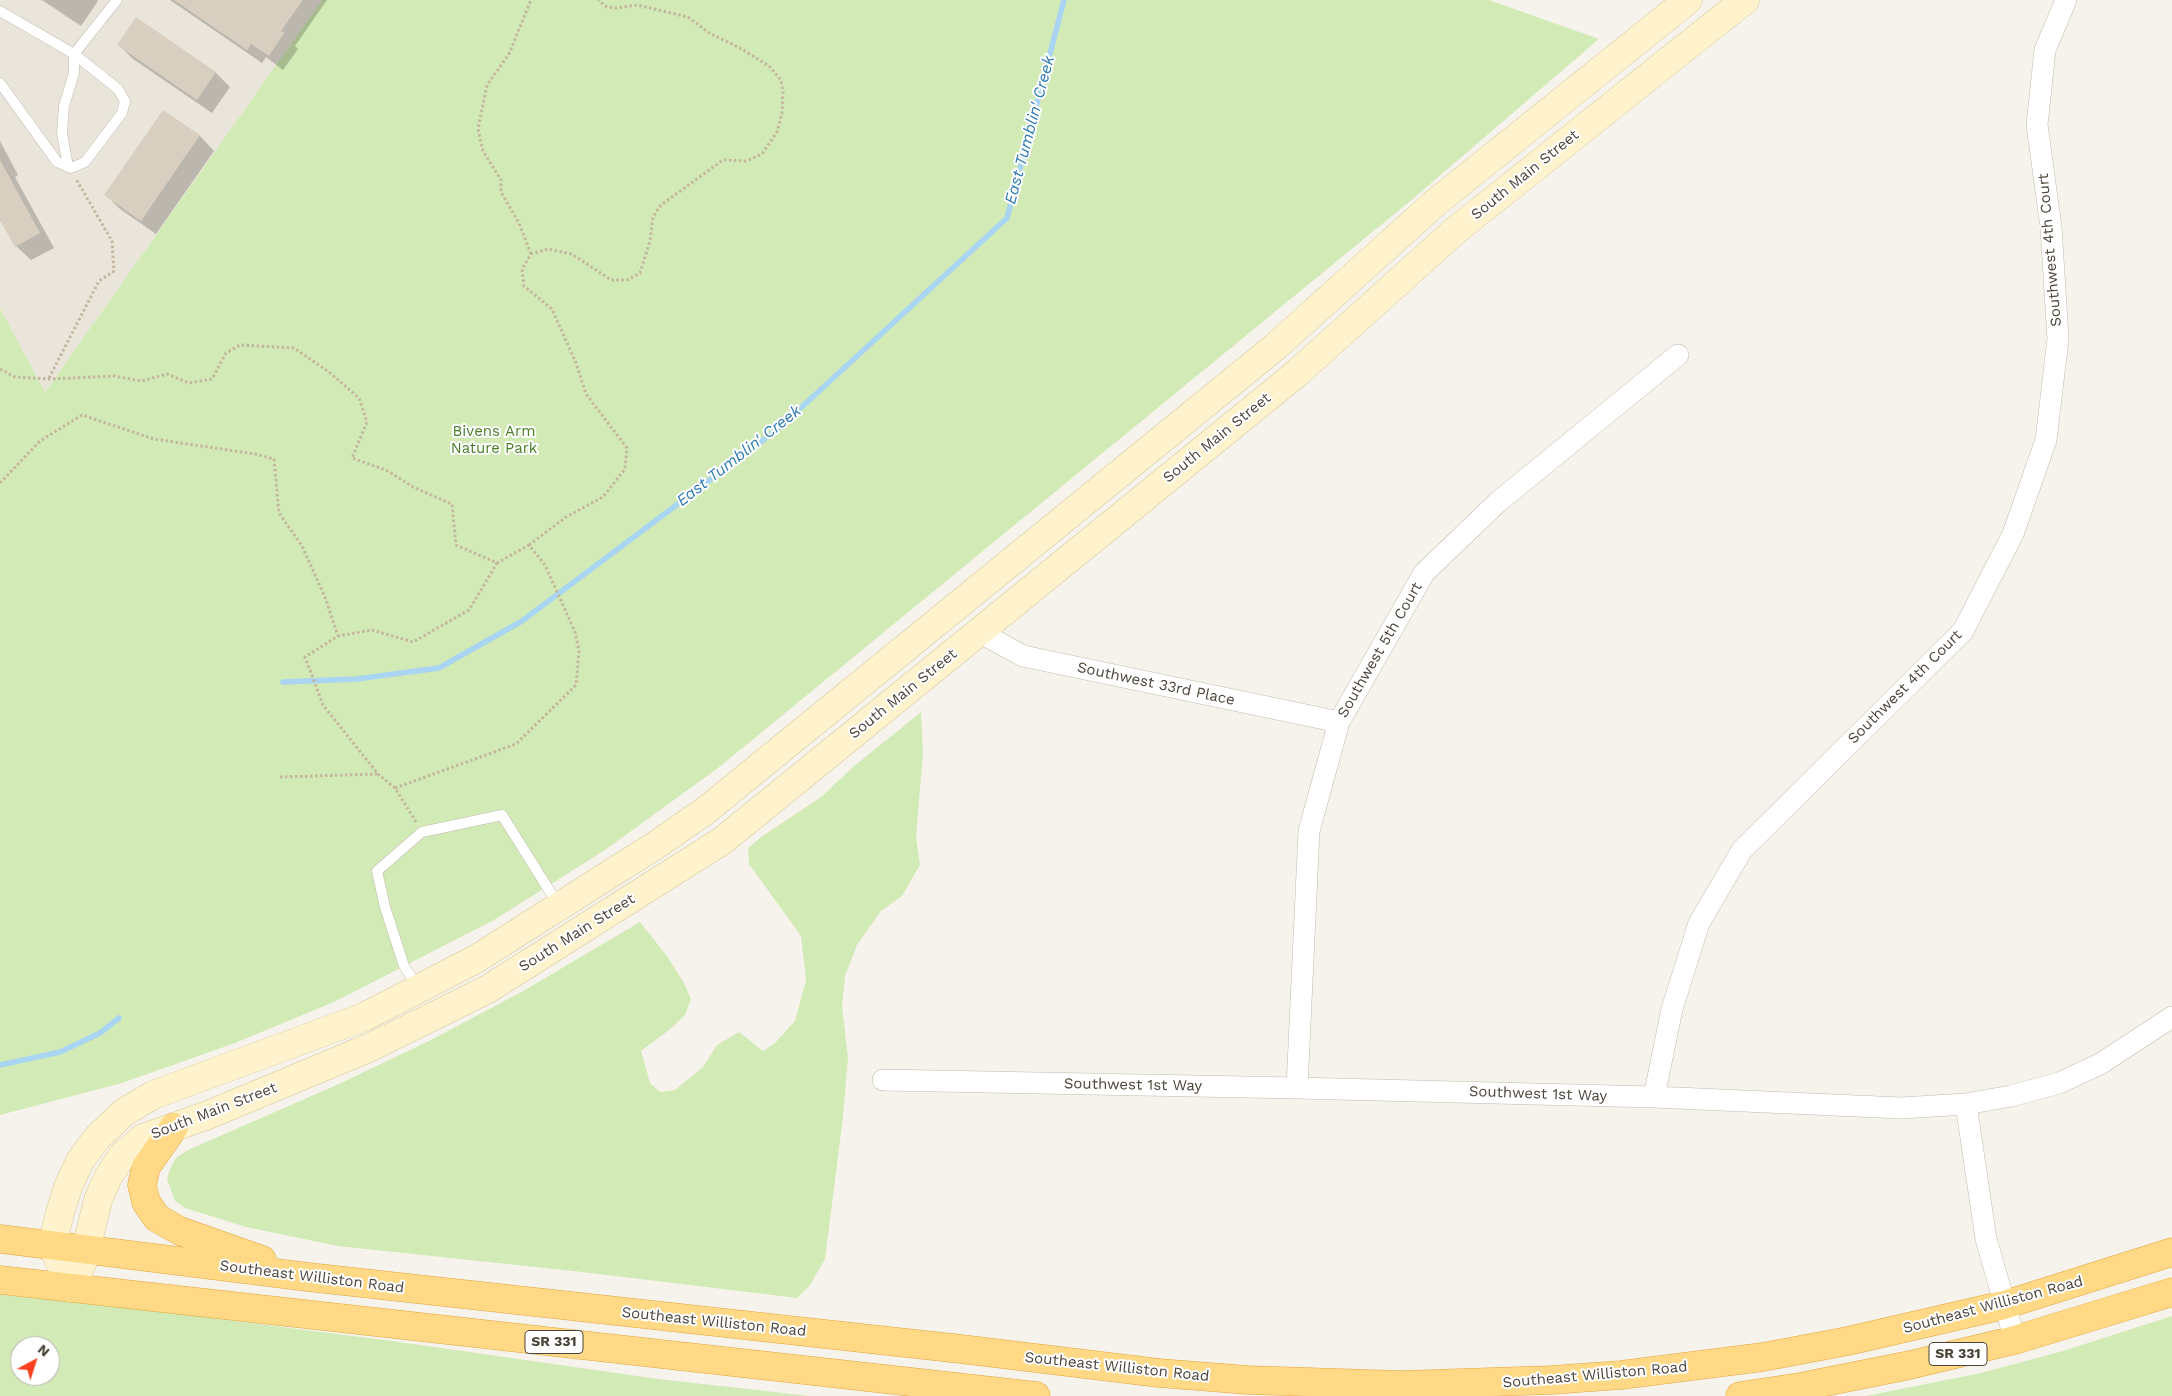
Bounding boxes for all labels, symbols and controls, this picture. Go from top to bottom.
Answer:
water label: East Tumblin' Creek [1001,54,1059,206]
street label: South Main Street [1468,126,1582,224]
street label: Southwest 4th Court [2034,173,2066,327]
street label: South Main Street [1160,389,1274,487]
water label: East Tumblin' Creek [673,401,805,511]
park label: Bivens Arm Nature Park [451,423,537,458]
street label: Southwest 5th Court [1334,579,1426,721]
street label: Southwest 4th Court [1844,626,1966,748]
street label: South Main Street [846,645,960,743]
street label: Southwest 33rd Place [1076,658,1236,710]
street label: South Main Street [516,890,638,976]
street label: Southwest 1st Way [1064,1075,1202,1095]
street label: South Main Street [149,1079,279,1143]
street label: Southwest 1st Way [1469,1083,1607,1105]
street label: Southeast Williston Road [219,1257,405,1297]
street label: Southeast Williston Road [1901,1272,2085,1338]
street label: Southeast Williston Road [621,1303,807,1341]
road number: SR 331 [525,1330,583,1354]
north arrow [10,1336,60,1386]
text: N [35,1341,53,1360]
road number: SR 331 [1929,1342,1987,1366]
street label: Southeast Williston Road [1024,1348,1210,1386]
street label: Southeast Williston Road [1502,1358,1688,1392]

